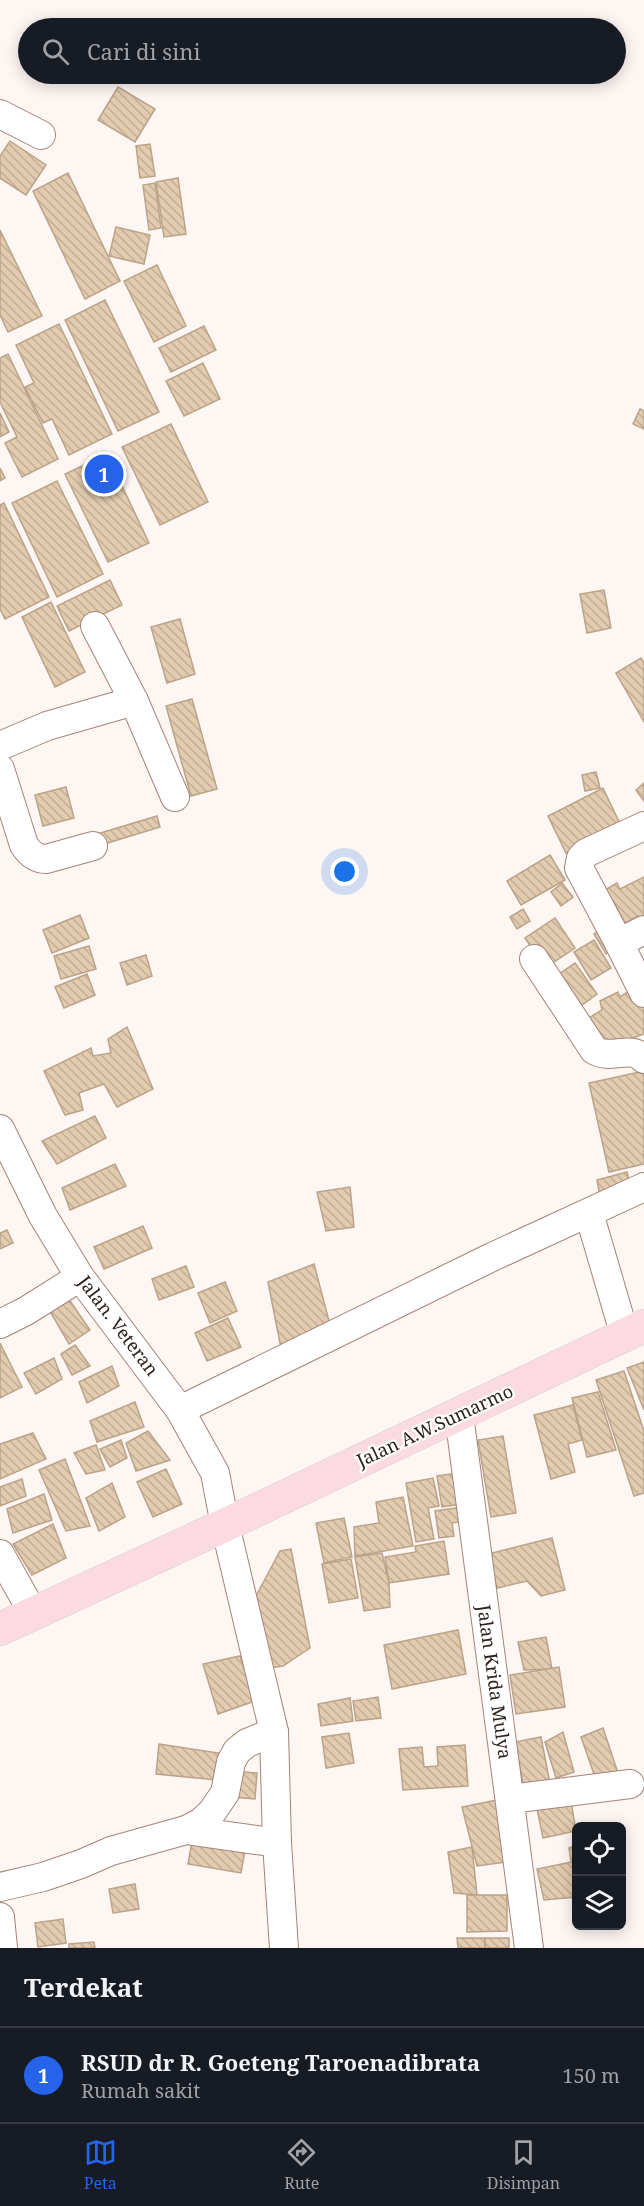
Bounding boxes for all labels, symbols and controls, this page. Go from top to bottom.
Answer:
search box [18,18,626,84]
icon: search [39,35,72,68]
text: Cari di sini [87,36,200,66]
pin: 1 [84,452,124,496]
your location [330,857,359,886]
street label: Jalan. Veteran [73,1270,165,1381]
street label: Jalan A.W.Sumarmo [352,1378,517,1472]
street label: Jalan Krida Mulya [472,1602,518,1761]
map controls [572,1822,626,1930]
button: locate [572,1822,626,1876]
button: layers [572,1876,626,1930]
text: Terdekat [24,1969,143,2005]
text: RSUD dr R. Goeteng Taroenadibrata [81,2047,480,2077]
text: 1 [38,2062,49,2089]
text: 150 m [562,2062,620,2089]
text: Rumah sakit [81,2077,200,2104]
tab: Peta [84,2136,117,2194]
tab: Rute [284,2136,319,2194]
tab: Disimpan [487,2136,560,2194]

